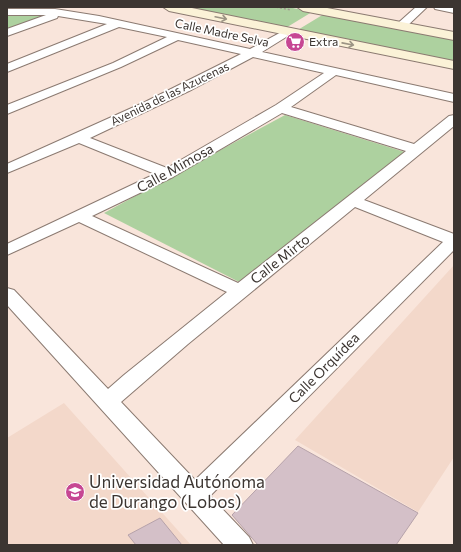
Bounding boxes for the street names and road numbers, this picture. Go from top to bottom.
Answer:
street label: Calle Madre Selva [174,15,270,49]
street label: Avenida de las Azucenas [108,58,231,128]
street label: Calle Mimosa [133,139,216,196]
street label: Calle Mirto [247,230,313,287]
street label: Calle Orquídea [285,329,363,407]

